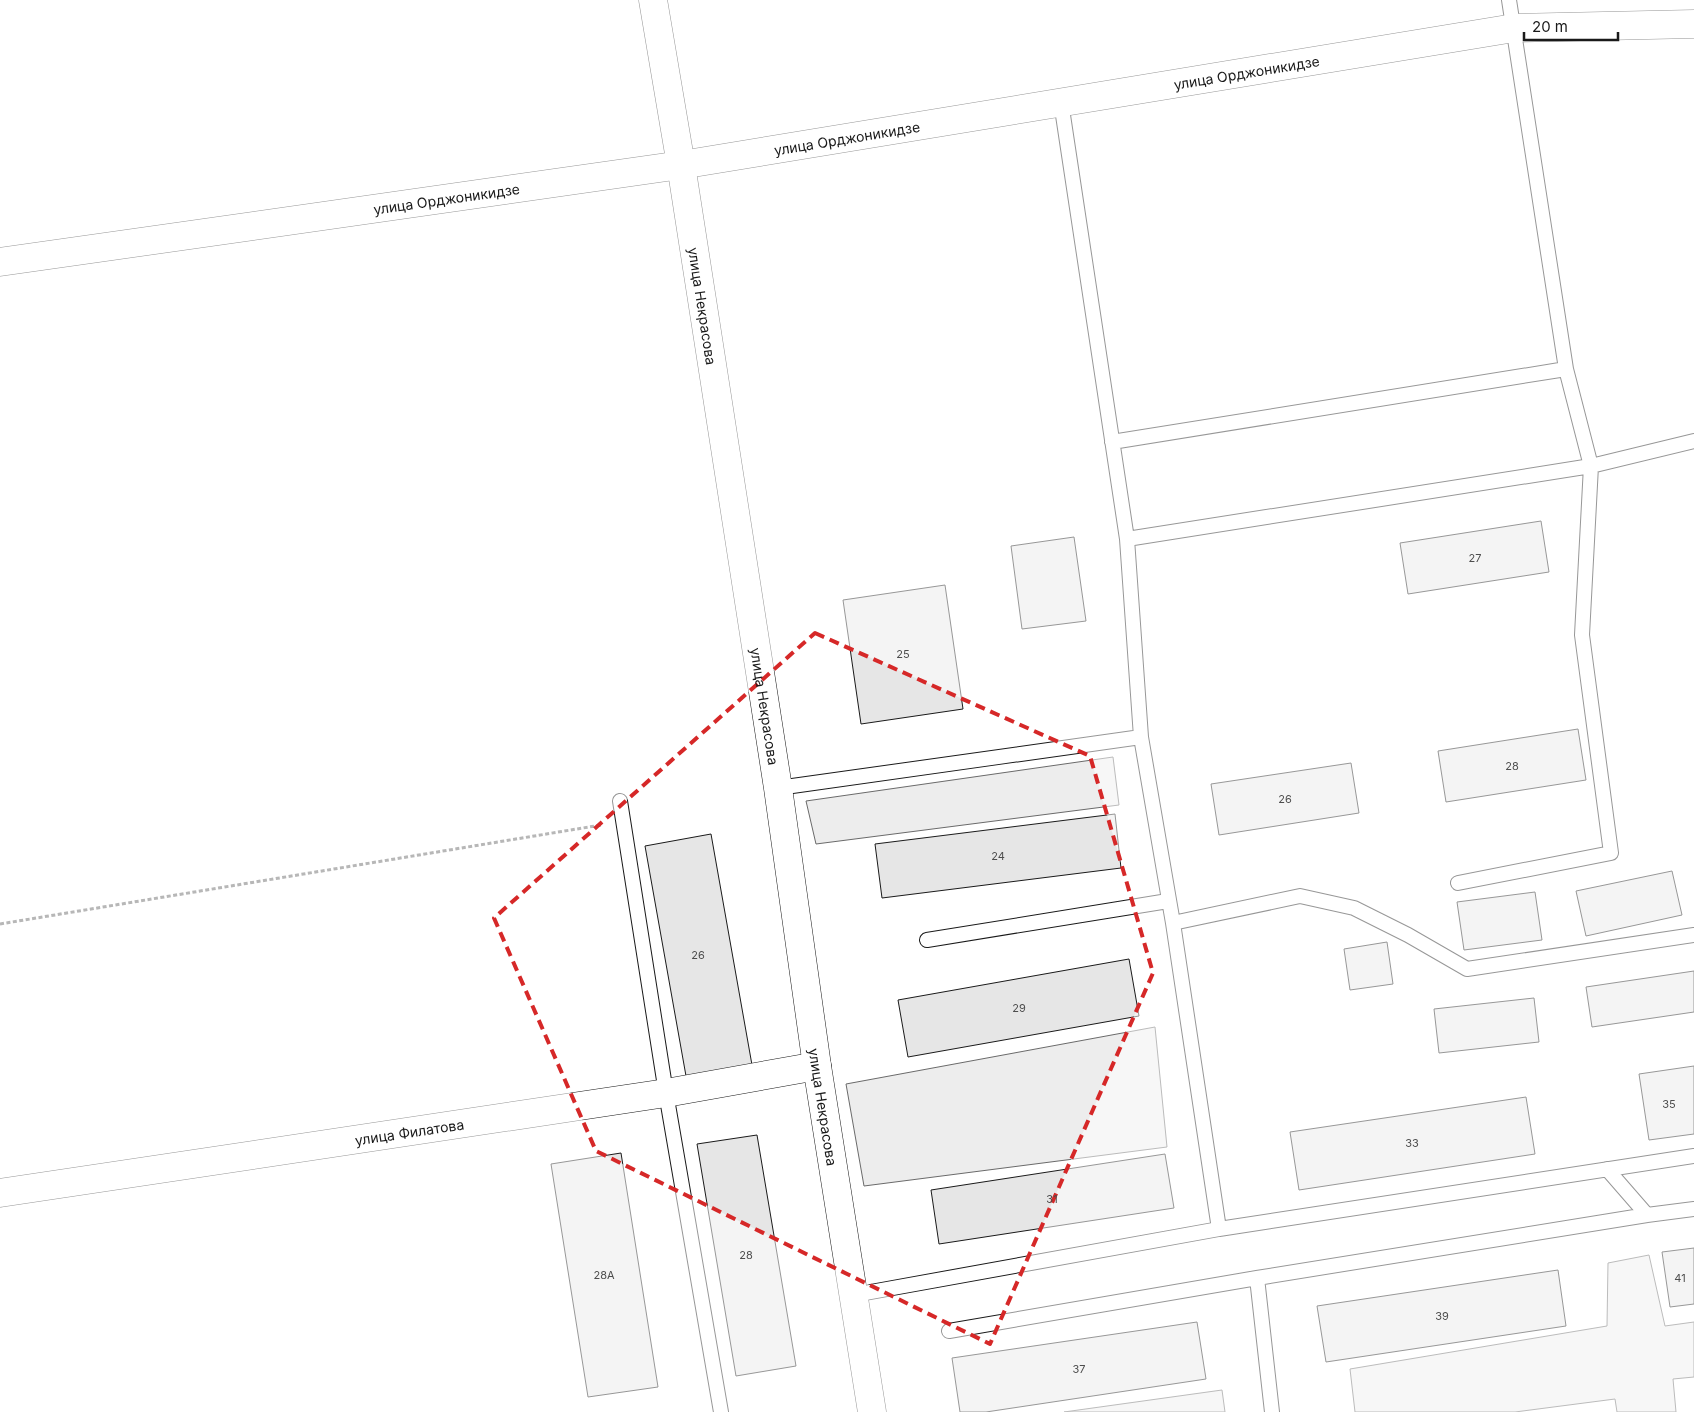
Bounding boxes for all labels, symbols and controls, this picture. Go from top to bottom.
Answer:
scale bar [1524,10,1618,42]
text: 20 m [1532,17,1568,36]
street label: улица Орджоникидзе [1172,52,1321,92]
street label: улица Орджоникидзе [773,117,921,158]
street label: улица Орджоникидзе [372,180,521,217]
street label: улица Некрасова [685,246,720,366]
house number: 27 [1469,551,1481,565]
street label: улица Некрасова [748,646,783,766]
house number: 25 [896,647,910,661]
house number: 28 [1505,759,1519,773]
house number: 26 [1278,792,1292,806]
house number: 24 [991,849,1005,863]
house number: 26 [691,948,705,962]
house number: 29 [1012,1001,1026,1015]
street label: улица Некрасова [806,1047,841,1167]
house number: 35 [1662,1097,1676,1111]
street label: улица Филатова [354,1115,465,1148]
house number: 33 [1405,1136,1419,1150]
house number: 31 [1046,1192,1058,1206]
house number: 28 [739,1248,753,1262]
house number: 28А [593,1268,615,1282]
house number: 41 [1674,1271,1686,1285]
house number: 39 [1435,1309,1449,1323]
house number: 37 [1072,1362,1086,1376]

